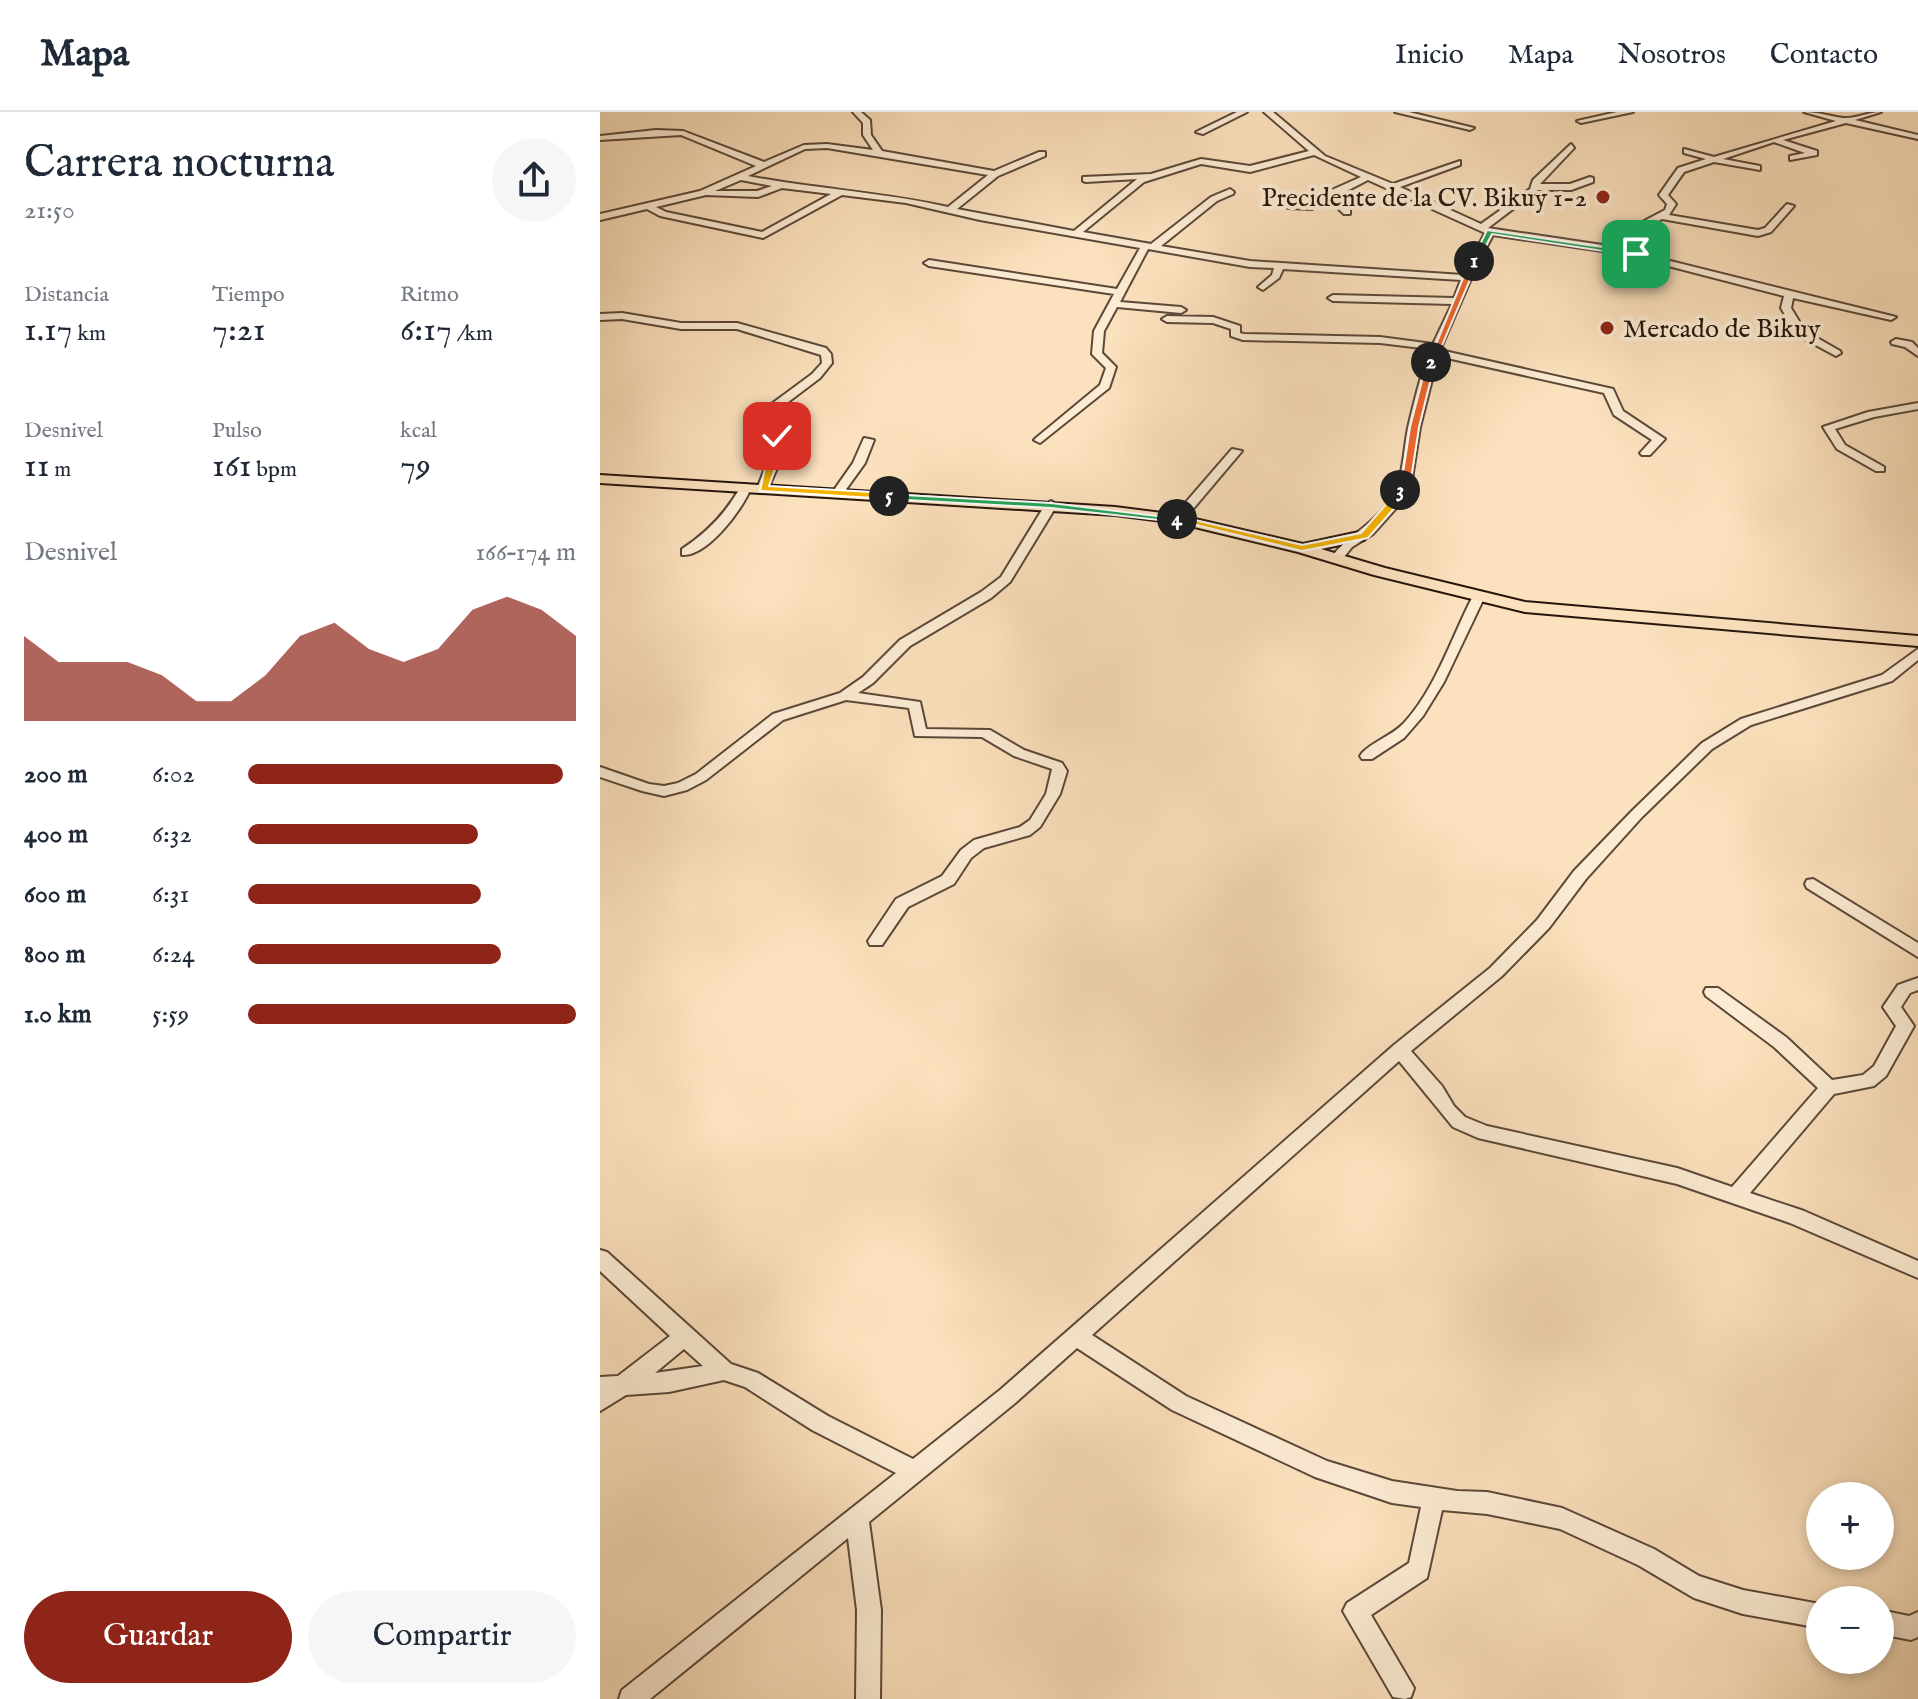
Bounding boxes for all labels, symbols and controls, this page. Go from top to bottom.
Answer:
text: Mapa [40,31,129,79]
text: Inicio [1395,38,1464,73]
text: Mapa [1508,38,1574,73]
text: Nosotros [1618,38,1726,73]
text: Contacto [1770,38,1878,73]
text: Carrera nocturna [24,136,334,192]
button: share [492,138,576,222]
place label: Precidente de la CV. Bikuy 1-2 [1261,182,1587,215]
marker: Precidente de la CV. Bikuy 1-2 [1594,188,1612,206]
text: 21:50 [24,194,75,227]
pin [1602,220,1670,288]
icon: arrive [1614,232,1658,276]
pin: 1 [1454,241,1494,281]
text: 1 [1470,247,1478,275]
text: Distancia [24,281,109,309]
text: Tiempo [212,281,285,309]
text: Ritmo [400,281,459,309]
text: 1.17 [24,309,73,352]
text: 7:21 [212,309,266,352]
text: 6:17 [400,309,452,352]
place label: Mercado de Bikuy [1623,313,1821,346]
marker: Mercado de Bikuy [1598,319,1616,337]
text: km [73,320,106,348]
text: /km [452,320,493,348]
pin: 2 [1411,342,1451,382]
text: 2 [1426,348,1436,376]
pin [743,402,811,470]
icon: check [755,414,799,458]
text: Desnivel [24,417,103,445]
text: Pulso [212,417,262,445]
text: kcal [400,417,437,445]
text: 11 [24,445,49,488]
text: 161 [212,445,251,488]
text: 79 [400,445,431,488]
text: m [49,456,71,484]
text: bpm [251,456,297,484]
pin: 3 [1380,470,1420,510]
pin: 5 [869,476,909,516]
text: 3 [1396,476,1404,504]
text: 5 [885,482,893,510]
pin: 4 [1157,499,1197,539]
text: 4 [1172,505,1182,533]
text: Desnivel [24,536,117,569]
text: 166–174 m [475,536,576,569]
text: 200 m [24,758,88,791]
text: 6:02 [152,758,195,791]
text: 400 m [24,818,88,851]
text: 6:32 [152,818,192,851]
text: 600 m [24,878,86,911]
text: 6:31 [152,878,189,911]
text: 800 m [24,938,86,971]
text: 6:24 [152,938,195,971]
text: 1.0 km [24,998,92,1031]
text: 5:59 [152,998,189,1031]
map controls [1806,1482,1894,1674]
button: + [1806,1482,1894,1570]
button: − [1806,1586,1894,1674]
button: Guardar [24,1591,292,1683]
button: Compartir [308,1591,576,1683]

